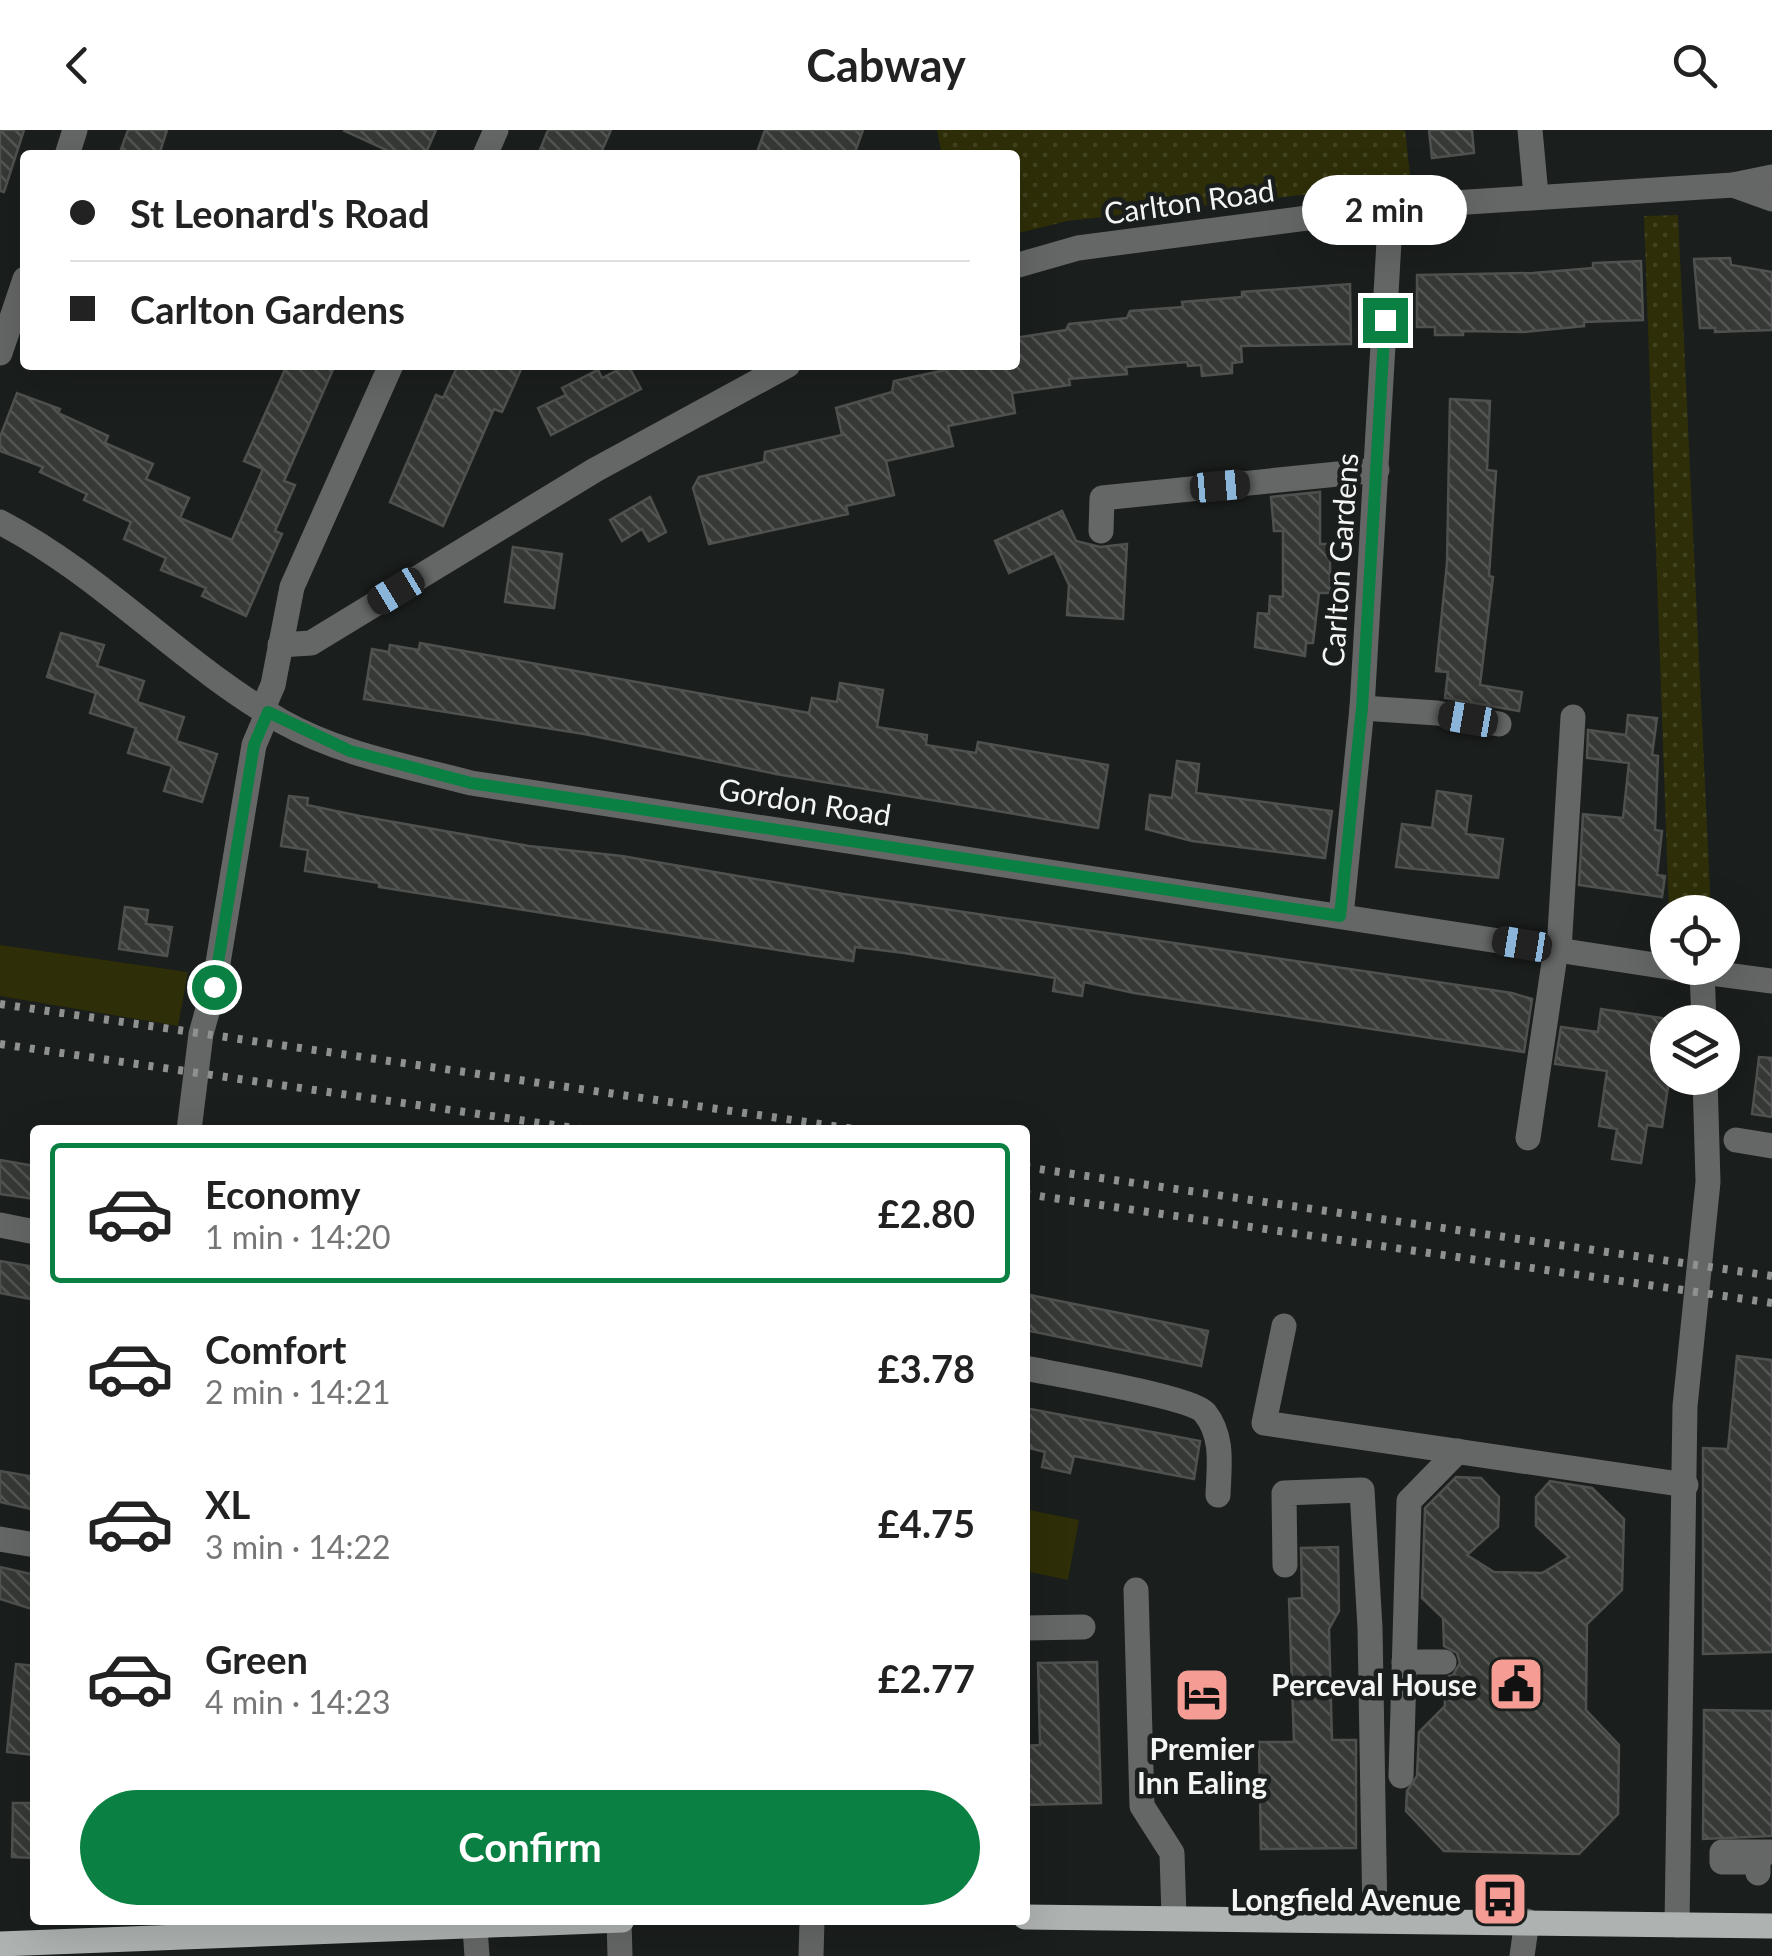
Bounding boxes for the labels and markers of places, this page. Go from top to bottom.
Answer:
public building icon: Perceval House [1486,1654,1546,1714]
hotel icon: Premier Inn Ealing [1172,1665,1232,1725]
place label: Perceval House [1271,1666,1477,1702]
place label: Premier Inn Ealing [1137,1730,1267,1800]
bus stop icon: Longfield Avenue [1470,1869,1530,1929]
place label: Longfield Avenue [1231,1881,1461,1917]

